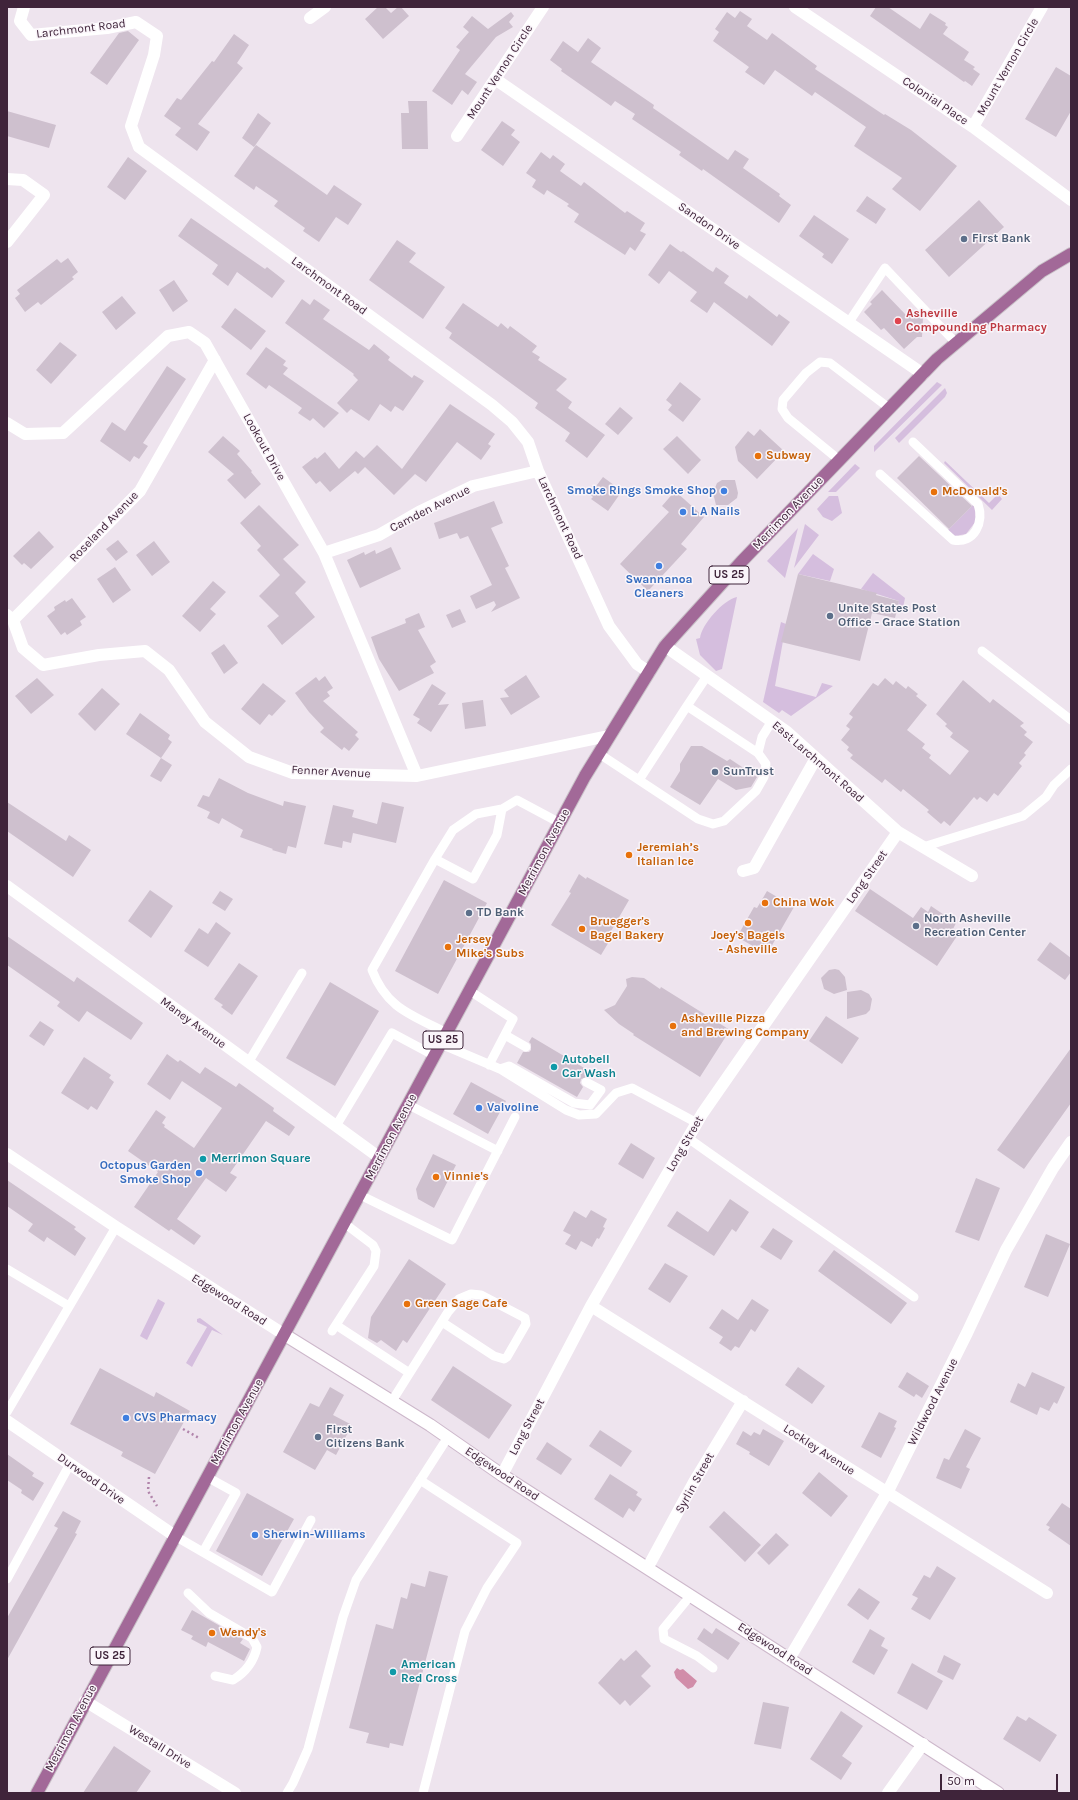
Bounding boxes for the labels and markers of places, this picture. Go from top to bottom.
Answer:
place label: First Bank [972,232,1031,246]
marker: First Bank [959,234,969,244]
place label: Asheville Compounding Pharmacy [906,307,1047,335]
marker: Asheville Compounding Pharmacy [893,316,903,326]
place label: Subway [766,449,811,463]
marker: Subway [753,451,763,461]
place label: Smoke Rings Smoke Shop [567,484,716,498]
place label: McDonald's [942,485,1008,499]
marker: Smoke Rings Smoke Shop [719,486,729,496]
marker: McDonald's [929,487,939,497]
place label: L A Nails [691,505,740,519]
marker: L A Nails [678,507,688,517]
marker: Swannanoa Cleaners [654,561,664,571]
place label: Swannanoa Cleaners [625,573,693,601]
place label: Unite States Post Office - Grace Station [838,602,960,630]
marker: Unite States Post Office - Grace Station [825,611,835,621]
place label: SunTrust [723,765,774,779]
marker: SunTrust [710,767,720,777]
place label: Jeremiah’s Italian Ice [637,841,699,869]
marker: Jeremiah’s Italian Ice [624,850,634,860]
place label: China Wok [773,896,834,910]
marker: China Wok [760,898,770,908]
place label: TD Bank [477,906,524,920]
marker: TD Bank [464,908,474,918]
place label: North Asheville Recreation Center [924,912,1026,940]
place label: Bruegger's Bagel Bakery [590,915,664,943]
marker: Joey's Bagels - Asheville [743,918,753,928]
marker: North Asheville Recreation Center [911,921,921,931]
marker: Bruegger's Bagel Bakery [577,924,587,934]
place label: Joey's Bagels - Asheville [711,929,785,957]
place label: Jersey Mike's Subs [456,933,524,961]
marker: Jersey Mike's Subs [443,942,453,952]
place label: Asheville Pizza and Brewing Company [681,1012,809,1040]
marker: Asheville Pizza and Brewing Company [668,1021,678,1031]
place label: Autobell Car Wash [562,1053,616,1081]
marker: Autobell Car Wash [549,1062,559,1072]
place label: Valvoline [487,1101,539,1115]
marker: Valvoline [474,1103,484,1113]
place label: Merrimon Square [211,1152,310,1166]
marker: Merrimon Square [198,1154,208,1164]
place label: Octopus Garden Smoke Shop [100,1159,191,1187]
marker: Octopus Garden Smoke Shop [194,1168,204,1178]
place label: Vinnie's [444,1170,489,1184]
marker: Vinnie's [431,1172,441,1182]
place label: Green Sage Cafe [415,1297,508,1311]
marker: Green Sage Cafe [402,1299,412,1309]
place label: CVS Pharmacy [134,1411,216,1425]
marker: CVS Pharmacy [121,1413,131,1423]
place label: First Citizens Bank [326,1423,405,1451]
marker: First Citizens Bank [313,1432,323,1442]
place label: Sherwin-Williams [263,1528,365,1542]
marker: Sherwin-Williams [250,1530,260,1540]
place label: Wendy's [220,1626,267,1640]
marker: Wendy's [207,1628,217,1638]
place label: American Red Cross [401,1658,457,1686]
marker: American Red Cross [388,1667,398,1677]

